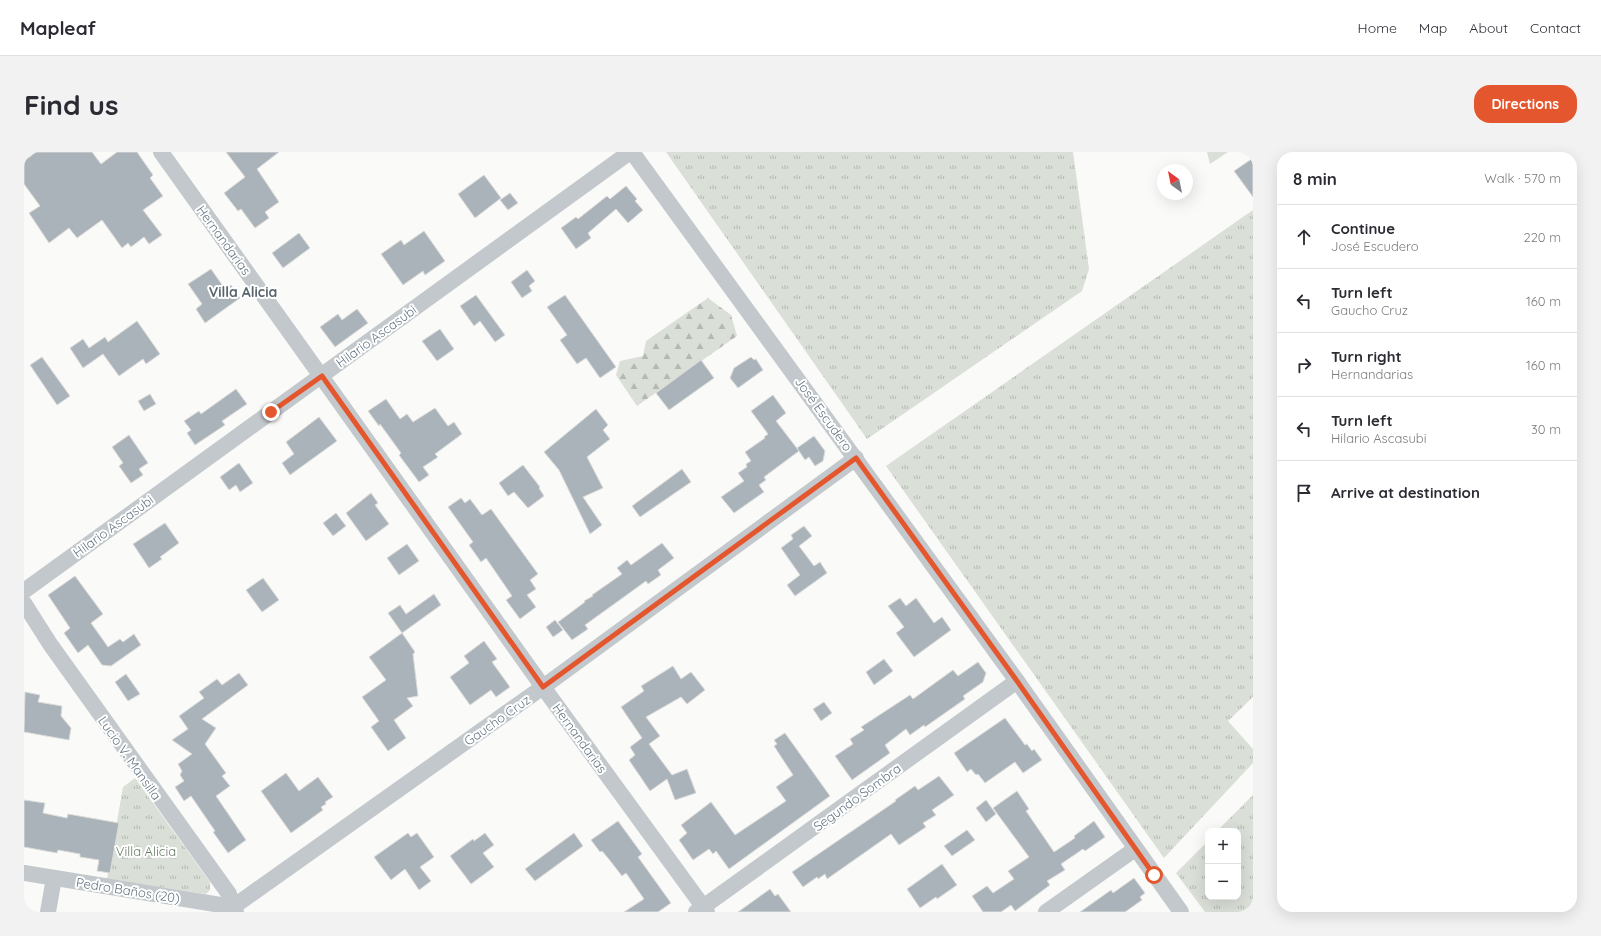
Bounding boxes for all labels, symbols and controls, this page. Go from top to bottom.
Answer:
text: Mapleaf [20,16,96,40]
text: Home [1358,19,1397,37]
text: Map [1419,19,1447,37]
text: About [1469,19,1508,37]
text: Contact [1530,19,1581,37]
button: Directions [1474,85,1577,123]
text: Find us [24,87,118,122]
north arrow [1157,164,1193,200]
text: 8 min [1293,168,1337,189]
text: Walk · 570 m [1484,170,1561,186]
street label: Hernandarias [193,202,255,278]
text: Continue [1331,219,1395,238]
icon: ahead [1293,226,1315,248]
text: 220 m [1523,229,1561,245]
text: José Escudero [1331,238,1419,254]
district label: Villa Alicia [209,283,277,301]
text: Turn left [1331,283,1393,302]
icon: left [1293,290,1315,312]
text: 160 m [1526,293,1561,309]
street label: Hilario Ascasubi [333,301,419,371]
text: Gaucho Cruz [1331,302,1408,318]
text: Turn right [1331,347,1402,366]
icon: right [1293,354,1315,376]
text: 160 m [1526,357,1561,373]
text: Hernandarias [1331,366,1413,382]
street label: José Escudero [792,374,856,454]
route end [262,403,280,421]
text: Turn left [1331,411,1393,430]
icon: left [1293,418,1315,440]
text: 30 m [1531,421,1561,437]
text: Hilario Ascasubi [1331,430,1426,446]
icon: arrive [1293,482,1315,504]
text: Arrive at destination [1331,483,1480,502]
street label: Hilario Ascasubi [70,491,156,561]
street label: Gaucho Cruz [461,691,533,749]
street label: Hernandarias [549,700,611,776]
street label: Lucio V. Mansilla [95,713,165,803]
street label: Segundo Sombra [810,760,904,834]
map controls [1205,828,1241,900]
button: + [1205,828,1241,864]
park label: Villa Alicia [116,843,176,859]
button: − [1205,864,1241,900]
route start [1145,866,1163,884]
street label: Pedro Baños (20) [75,874,181,906]

